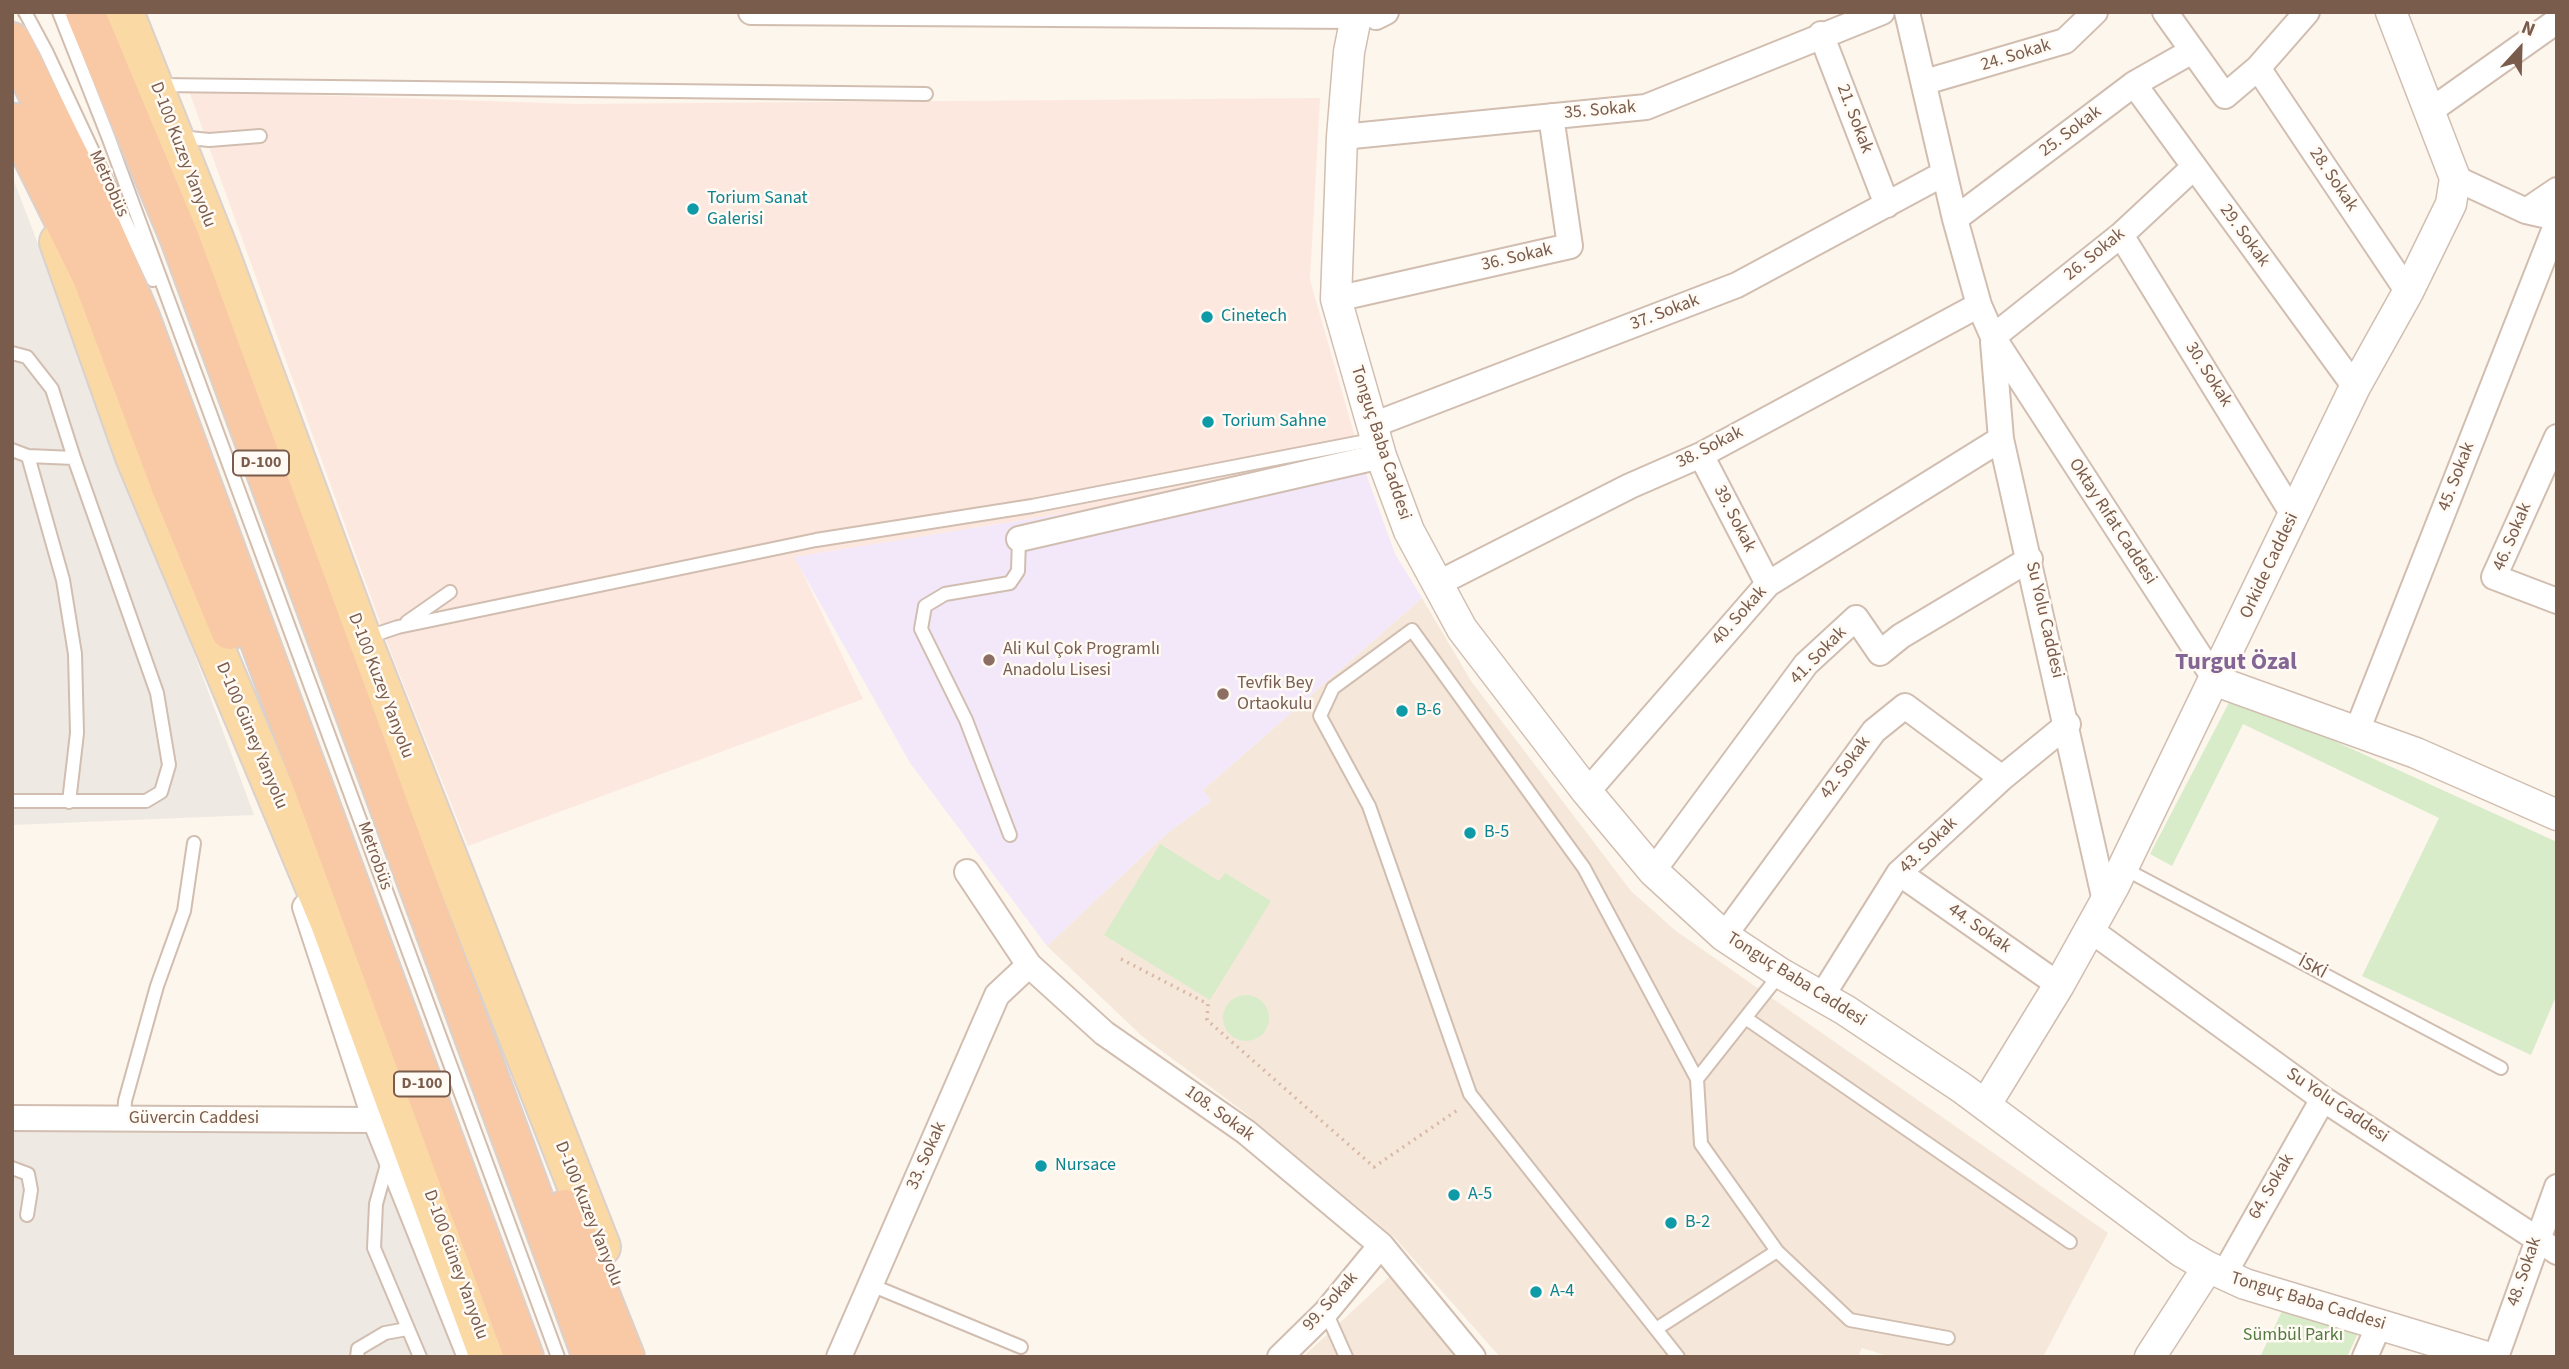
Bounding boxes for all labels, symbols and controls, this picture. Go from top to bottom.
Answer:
north arrow [2485,14,2555,84]
text: N [2517,14,2539,44]
street label: 24. Sokak [1978,35,2054,77]
street label: D-100 Kuzey Yanyolu [144,79,220,231]
street label: 21. Sokak [1831,81,1877,157]
street label: 35. Sokak [1563,97,1637,125]
street label: 25. Sokak [2036,102,2106,162]
street label: 28. Sokak [2304,144,2362,216]
street label: Metrobüs [83,147,133,221]
place label: Torium Sanat Galerisi [707,188,808,230]
marker: Torium Sanat Galerisi [685,201,701,217]
street label: 29. Sokak [2214,201,2274,271]
street label: 26. Sokak [2060,224,2130,286]
street label: 36. Sokak [1479,239,1555,277]
street label: 37. Sokak [1627,290,1703,336]
place label: Cinetech [1221,306,1287,328]
marker: Cinetech [1199,309,1215,325]
street label: 30. Sokak [2180,339,2236,411]
street label: Tonguç Baba Caddesi [1345,363,1415,523]
place label: Torium Sahne [1222,411,1326,433]
marker: Torium Sahne [1200,414,1216,430]
street label: 38. Sokak [1673,422,1747,474]
street label: 45. Sokak [2434,439,2480,515]
road number: D-100 [233,450,289,476]
street label: Oktay Rıfat Caddesi [2063,455,2161,589]
street label: 39. Sokak [1708,482,1760,556]
street label: 46. Sokak [2489,500,2537,574]
street label: Orkide Caddesi [2236,510,2304,622]
street label: Su Yolu Caddesi [2020,560,2068,680]
street label: 40. Sokak [1708,582,1772,650]
street label: D-100 Kuzey Yanyolu [342,610,418,762]
street label: 41. Sokak [1786,623,1852,689]
place label: Ali Kul Çok Programlı Anadolu Lisesi [1003,639,1160,682]
district label: Turgut Özal [2175,650,2297,678]
marker: Ali Kul Çok Programlı Anadolu Lisesi [981,652,997,668]
street label: D-100 Güney Yanyolu [210,659,292,813]
place label: Tevfik Bey Ortaokulu [1237,673,1313,716]
marker: Tevfik Bey Ortaokulu [1215,686,1231,702]
place label: B-6 [1416,700,1441,722]
marker: B-6 [1394,703,1410,719]
street label: 42. Sokak [1816,733,1876,803]
street label: 43. Sokak [1896,813,1962,879]
street label: Metrobüs [352,819,396,893]
place label: B-5 [1484,822,1509,844]
marker: B-5 [1462,825,1478,841]
street label: 44. Sokak [1943,899,2015,959]
street label: Tonguç Baba Caddesi [1722,928,1870,1032]
street label: İSKİ [2294,952,2330,984]
street label: Su Yolu Caddesi [2282,1064,2392,1148]
road number: D-100 [394,1072,450,1096]
street label: 108. Sokak [1180,1081,1258,1147]
street label: Güvercin Caddesi [129,1108,259,1130]
street label: 33. Sokak [902,1119,952,1193]
street label: D-100 Kuzey Yanyolu [549,1138,627,1290]
street label: 64. Sokak [2245,1150,2299,1224]
place label: Nursace [1055,1155,1116,1177]
marker: Nursace [1033,1158,1049,1174]
place label: A-5 [1468,1184,1492,1206]
street label: D-100 Güney Yanyolu [418,1187,492,1343]
marker: A-5 [1446,1187,1462,1203]
place label: B-2 [1685,1212,1710,1234]
marker: B-2 [1663,1215,1679,1231]
street label: 48. Sokak [2503,1234,2547,1310]
street label: 99. Sokak [1299,1268,1363,1336]
street label: Tonguç Baba Caddesi [2228,1268,2388,1336]
place label: A-4 [1550,1281,1574,1303]
marker: A-4 [1528,1284,1544,1300]
park label: Sümbül Parkı [2243,1325,2343,1347]

